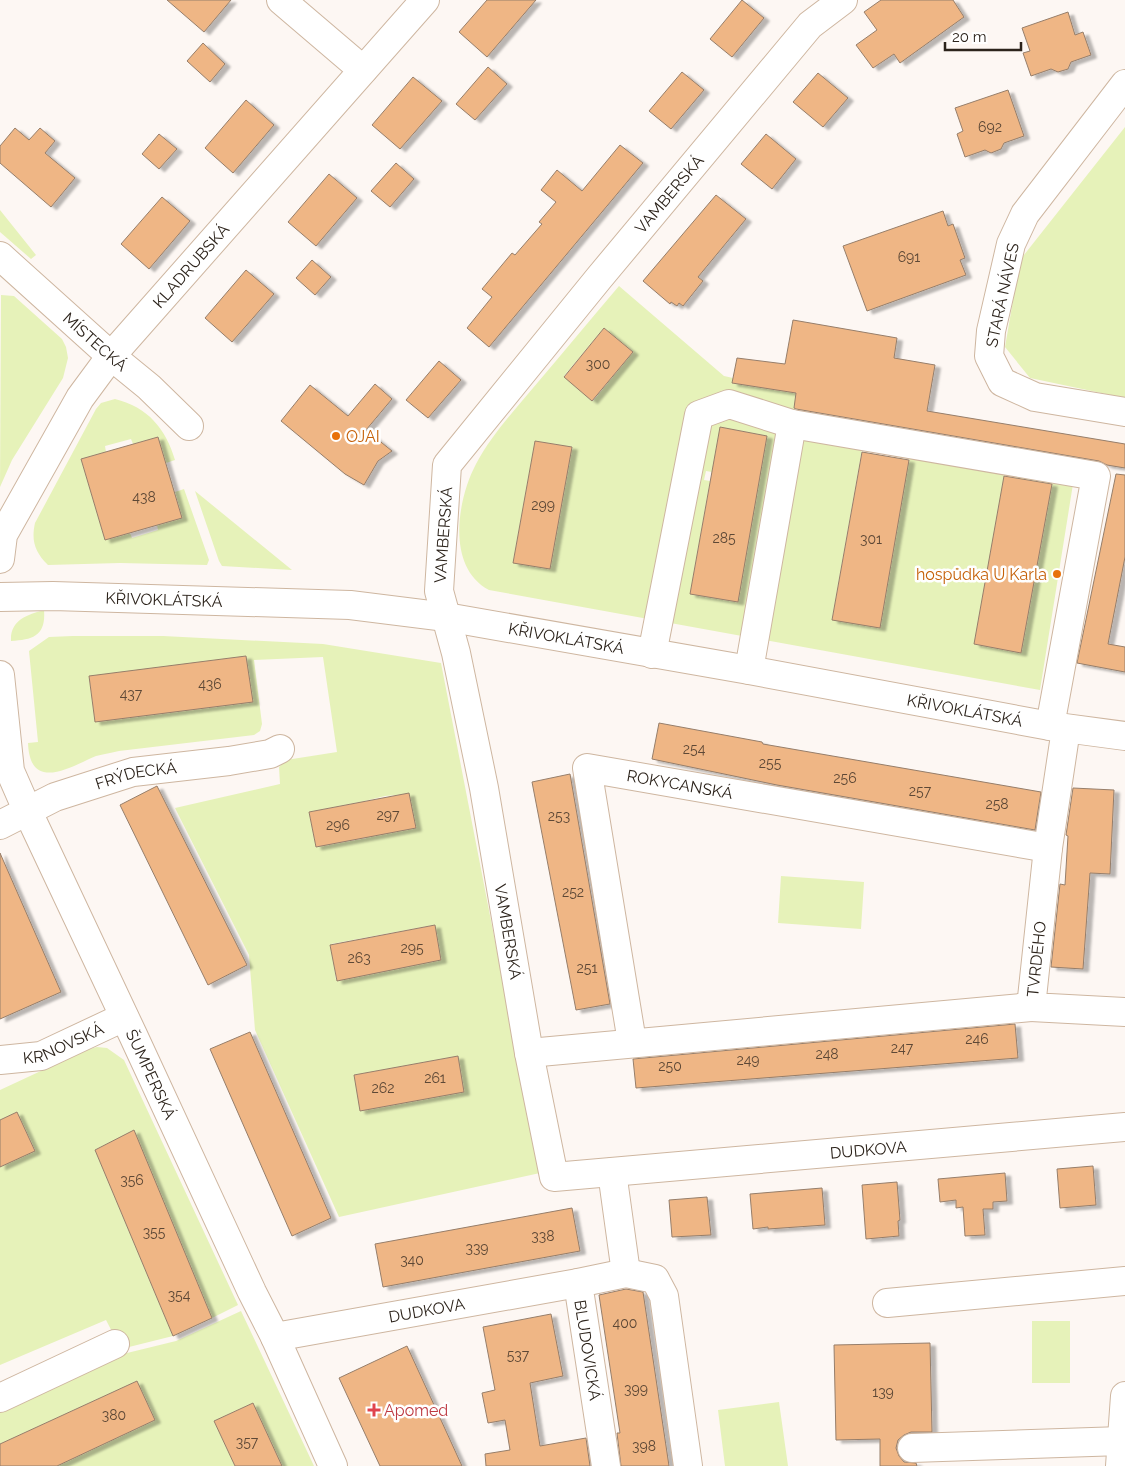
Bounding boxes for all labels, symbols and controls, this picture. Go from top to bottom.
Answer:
scale bar [945,20,1021,52]
text: 20 m [952,28,987,46]
house number: 692 [978,119,1002,135]
street label: VAMBERSKÁ [630,150,708,237]
street label: KLADRUBSKÁ [149,219,233,312]
street label: STARÁ NÁVES [981,241,1023,349]
house number: 691 [898,249,920,265]
street label: MÍSTECKÁ [59,309,132,375]
house number: 300 [586,356,610,372]
place label: OJAI [346,427,380,446]
marker: OJAI [330,430,342,442]
street label: VAMBERSKÁ [430,486,456,584]
house number: 438 [132,489,156,505]
house number: 299 [531,497,555,513]
house number: 285 [712,530,736,546]
house number: 301 [860,531,882,547]
place label: hospůdka U Karla [916,565,1047,584]
marker: hospůdka U Karla [1051,568,1063,580]
street label: KŘIVOKLÁTSKÁ [105,588,223,611]
street label: KŘIVOKLÁTSKÁ [507,619,626,658]
house number: 436 [198,676,222,692]
house number: 437 [120,686,143,702]
street label: KŘIVOKLÁTSKÁ [905,691,1024,731]
house number: 254 [683,741,706,757]
house number: 255 [759,755,782,771]
street label: FRÝDECKÁ [93,757,178,793]
street label: ROKYCANSKÁ [625,766,735,803]
house number: 256 [833,770,857,786]
house number: 257 [909,783,932,799]
house number: 258 [985,796,1009,812]
house number: 297 [377,807,400,823]
house number: 253 [548,808,570,824]
house number: 296 [326,817,350,833]
street label: VAMBERSKÁ [490,883,526,981]
house number: 252 [562,884,584,900]
street label: TVRDÉHO [1022,920,1050,998]
house number: 295 [400,940,424,956]
house number: 263 [347,950,371,966]
house number: 251 [577,960,597,976]
street label: KRNOVSKÁ [22,1018,107,1068]
street label: ŠUMPERSKÁ [122,1026,181,1123]
house number: 246 [965,1031,989,1047]
house number: 247 [891,1040,914,1056]
house number: 248 [815,1046,839,1062]
house number: 249 [736,1052,760,1068]
house number: 250 [658,1058,682,1074]
house number: 261 [424,1070,446,1086]
house number: 262 [371,1080,395,1096]
street label: DUDKOVA [829,1137,908,1163]
house number: 356 [120,1172,144,1188]
house number: 355 [143,1224,166,1240]
house number: 338 [531,1228,555,1244]
house number: 339 [465,1240,489,1256]
house number: 340 [400,1252,424,1268]
house number: 354 [168,1287,191,1303]
street label: DUDKOVA [387,1294,466,1327]
street label: BLUDOVICKÁ [570,1298,606,1402]
house number: 400 [613,1315,637,1331]
house number: 537 [507,1347,530,1363]
house number: 399 [624,1381,648,1397]
house number: 139 [872,1384,894,1400]
place label: Apomed [384,1401,448,1420]
marker: Apomed [368,1404,380,1416]
house number: 380 [102,1407,126,1423]
house number: 357 [236,1434,259,1450]
house number: 398 [632,1438,656,1454]

